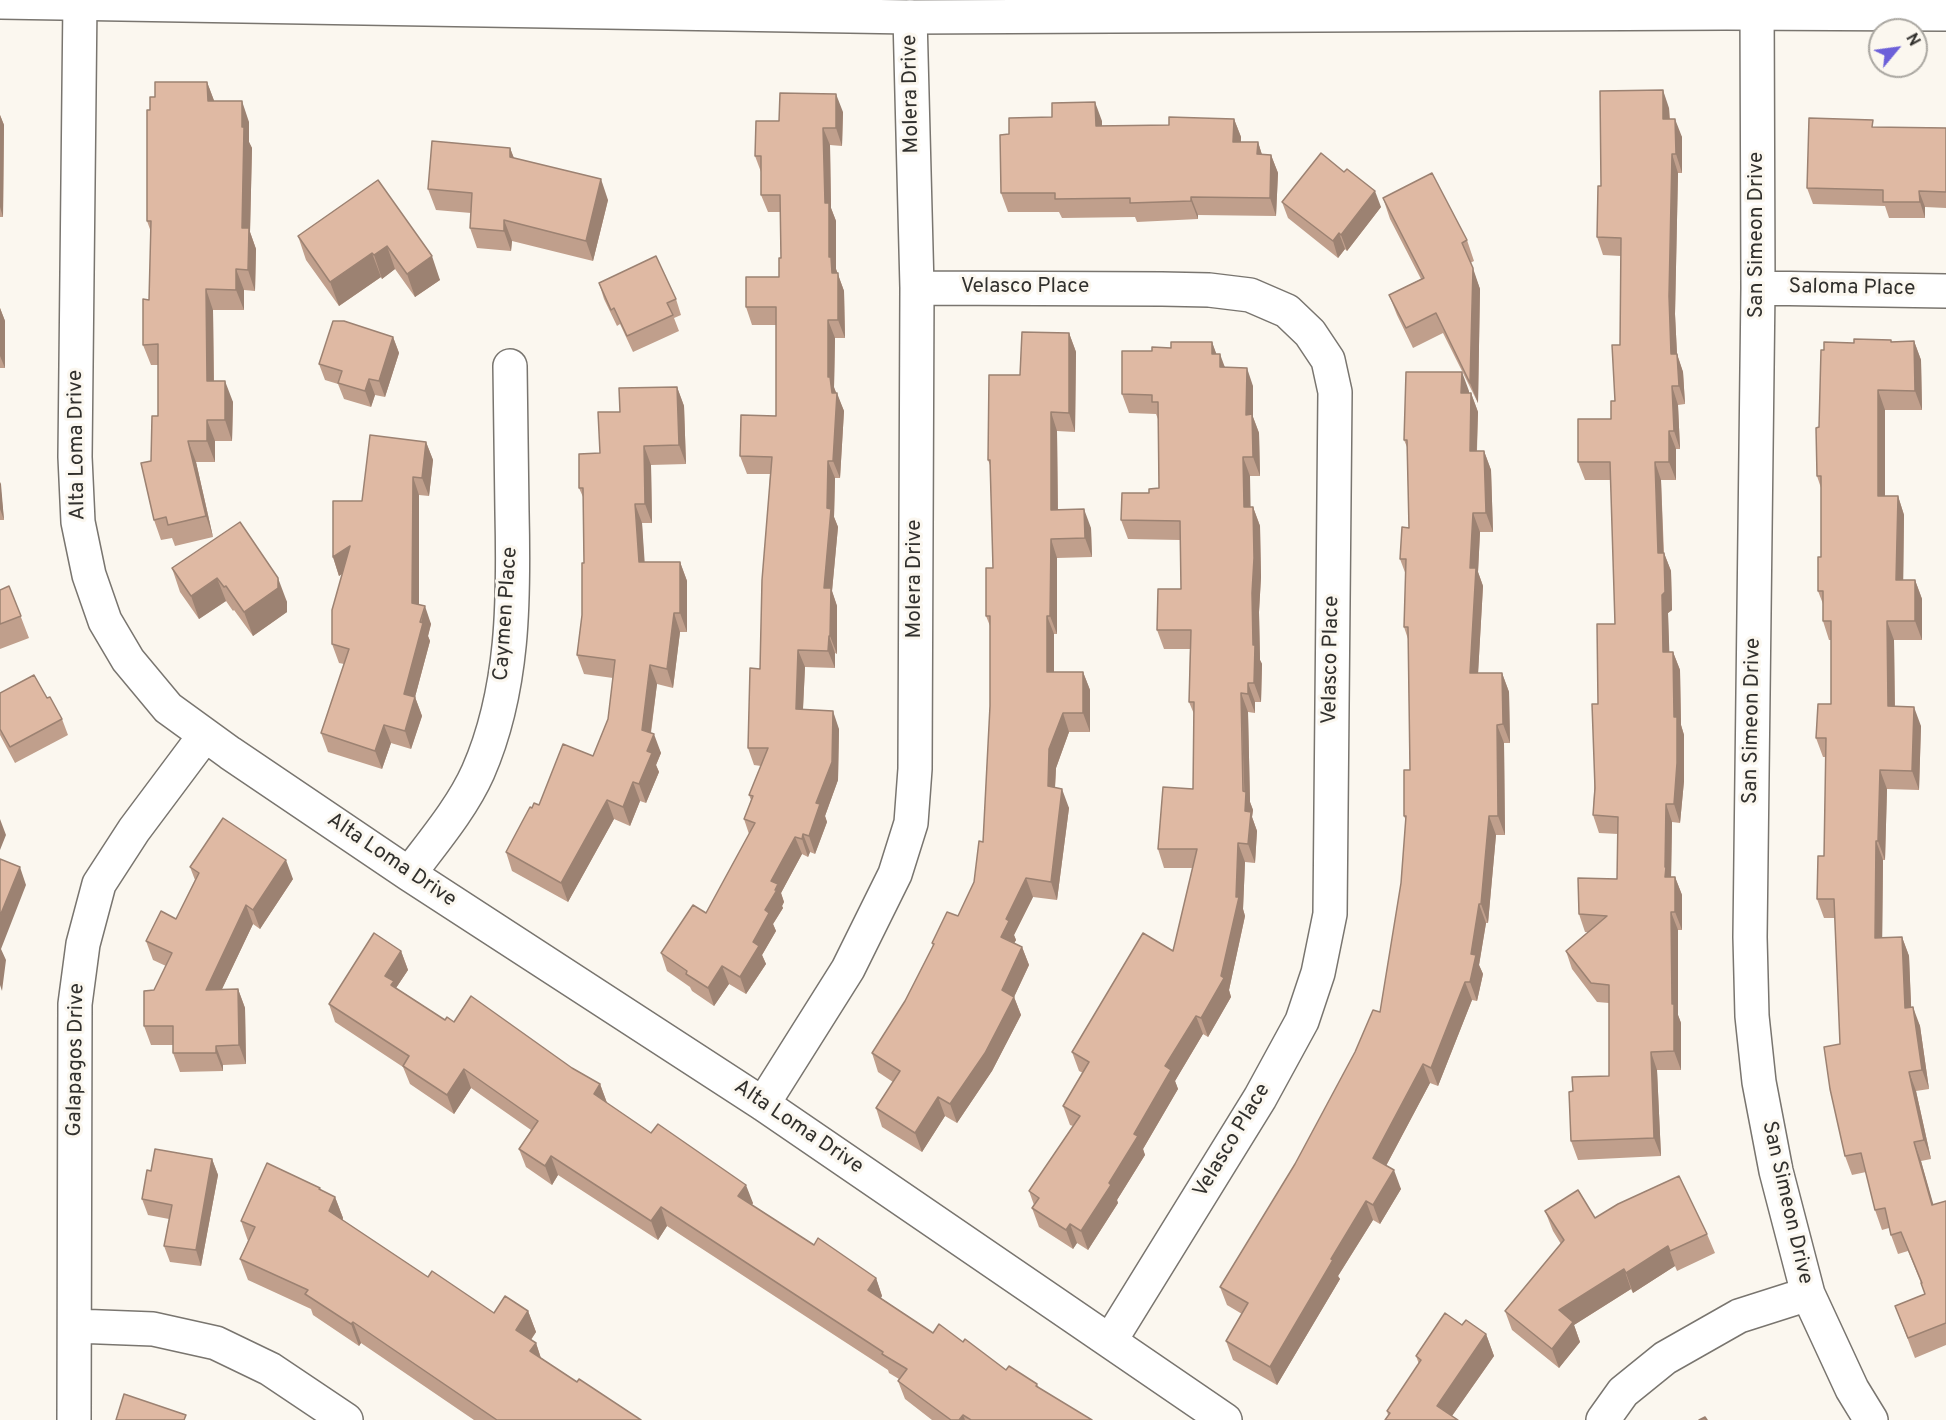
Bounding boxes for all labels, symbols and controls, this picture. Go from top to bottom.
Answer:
north arrow [1868,18,1928,78]
text: N [1900,30,1924,50]
street label: Molera Drive [898,34,926,154]
street label: San Simeon Drive [1745,152,1771,318]
street label: Velasco Place [961,275,1089,301]
street label: Saloma Place [1788,275,1916,303]
street label: Alta Loma Drive [64,370,92,520]
street label: Molera Drive [903,519,929,639]
street label: Caymen Place [490,546,524,682]
street label: Velasco Place [1318,596,1346,724]
street label: San Simeon Drive [1739,638,1767,804]
street label: Alta Loma Drive [322,808,460,914]
street label: Galapagos Drive [63,983,91,1137]
street label: Alta Loma Drive [729,1075,867,1181]
street label: Velasco Place [1189,1079,1277,1203]
street label: San Simeon Drive [1755,1119,1817,1287]

